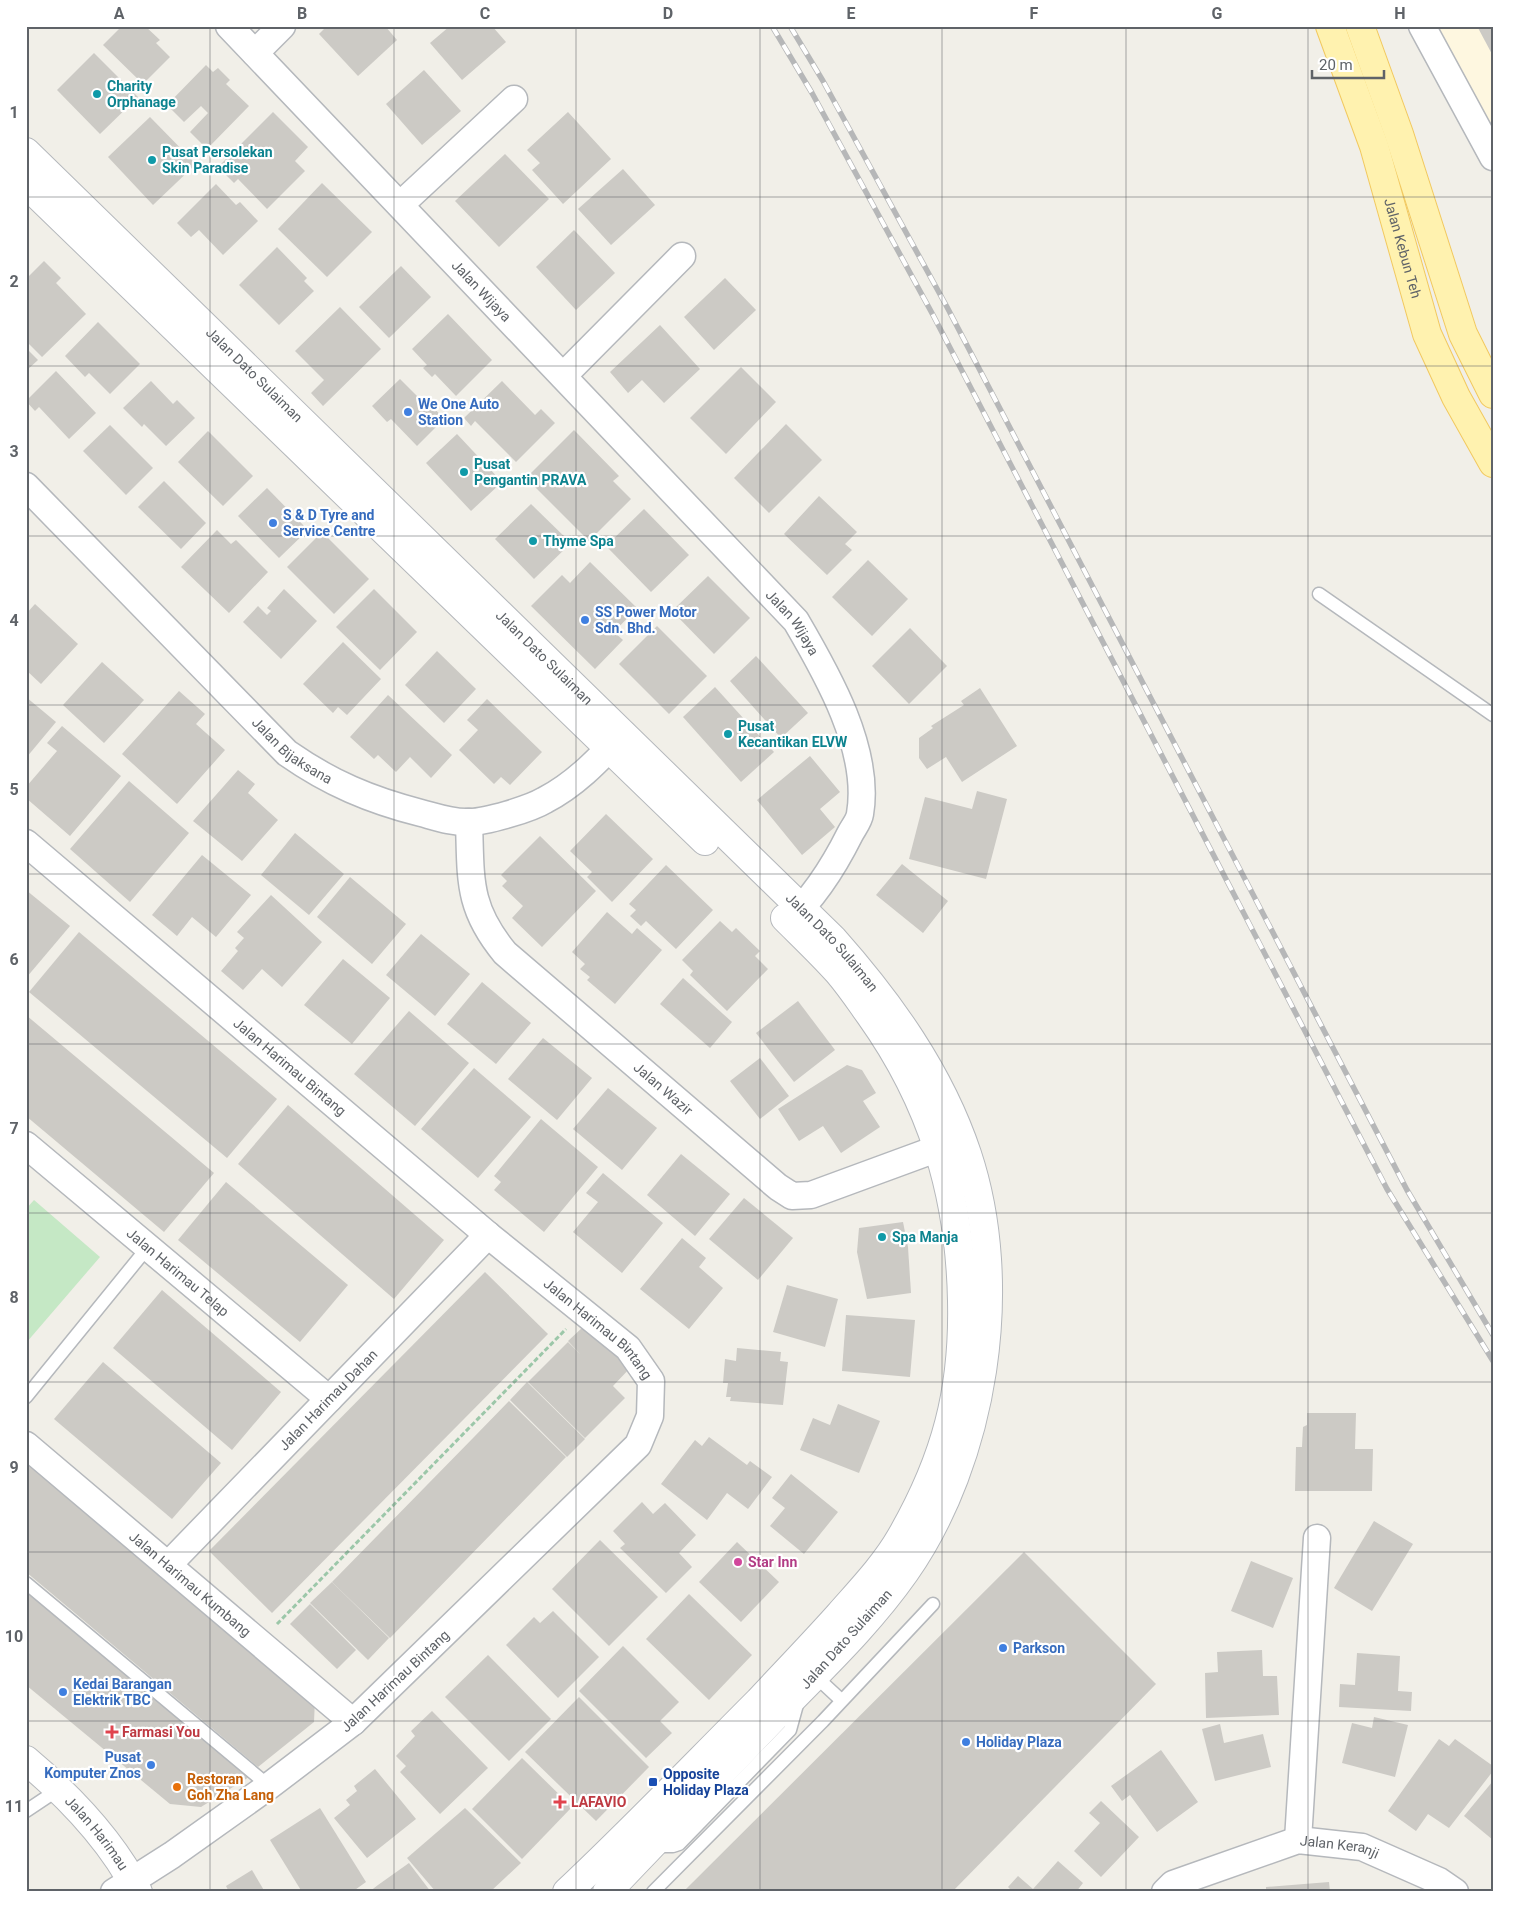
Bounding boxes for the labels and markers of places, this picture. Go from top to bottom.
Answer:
place label: Charity Orphanage [107,78,176,110]
marker: Charity Orphanage [91,88,103,100]
place label: Pusat Persolekan Skin Paradise [162,144,273,176]
marker: Pusat Persolekan Skin Paradise [146,154,158,166]
place label: We One Auto Station [418,396,499,428]
marker: We One Auto Station [402,406,414,418]
place label: Pusat Pengantin PRAVA [474,456,587,488]
marker: Pusat Pengantin PRAVA [458,466,470,478]
place label: S & D Tyre and Service Centre [283,507,376,539]
marker: S & D Tyre and Service Centre [267,517,279,529]
place label: Thyme Spa [543,533,614,549]
marker: Thyme Spa [527,535,539,547]
place label: SS Power Motor Sdn. Bhd. [595,604,697,636]
marker: SS Power Motor Sdn. Bhd. [579,614,591,626]
place label: Pusat Kecantikan ELVW [738,718,848,750]
marker: Pusat Kecantikan ELVW [722,728,734,740]
place label: Spa Manja [892,1229,959,1245]
marker: Spa Manja [876,1231,888,1243]
place label: Star Inn [748,1554,797,1570]
marker: Star Inn [732,1556,744,1568]
place label: Parkson [1013,1640,1065,1656]
marker: Parkson [997,1642,1009,1654]
place label: Kedai Barangan Elektrik TBC [73,1676,172,1708]
marker: Kedai Barangan Elektrik TBC [57,1686,69,1698]
place label: Farmasi You [122,1724,200,1740]
marker: Farmasi You [106,1726,118,1738]
place label: Holiday Plaza [976,1734,1062,1750]
marker: Holiday Plaza [960,1736,972,1748]
place label: Pusat Komputer Znos [44,1749,141,1781]
marker: Pusat Komputer Znos [145,1759,157,1771]
place label: Opposite Holiday Plaza [663,1766,749,1798]
place label: Restoran Goh Zha Lang [187,1771,274,1803]
marker: Opposite Holiday Plaza [647,1776,659,1788]
marker: Restoran Goh Zha Lang [171,1781,183,1793]
place label: LAFAVIO [571,1794,627,1810]
marker: LAFAVIO [553,1795,567,1809]

